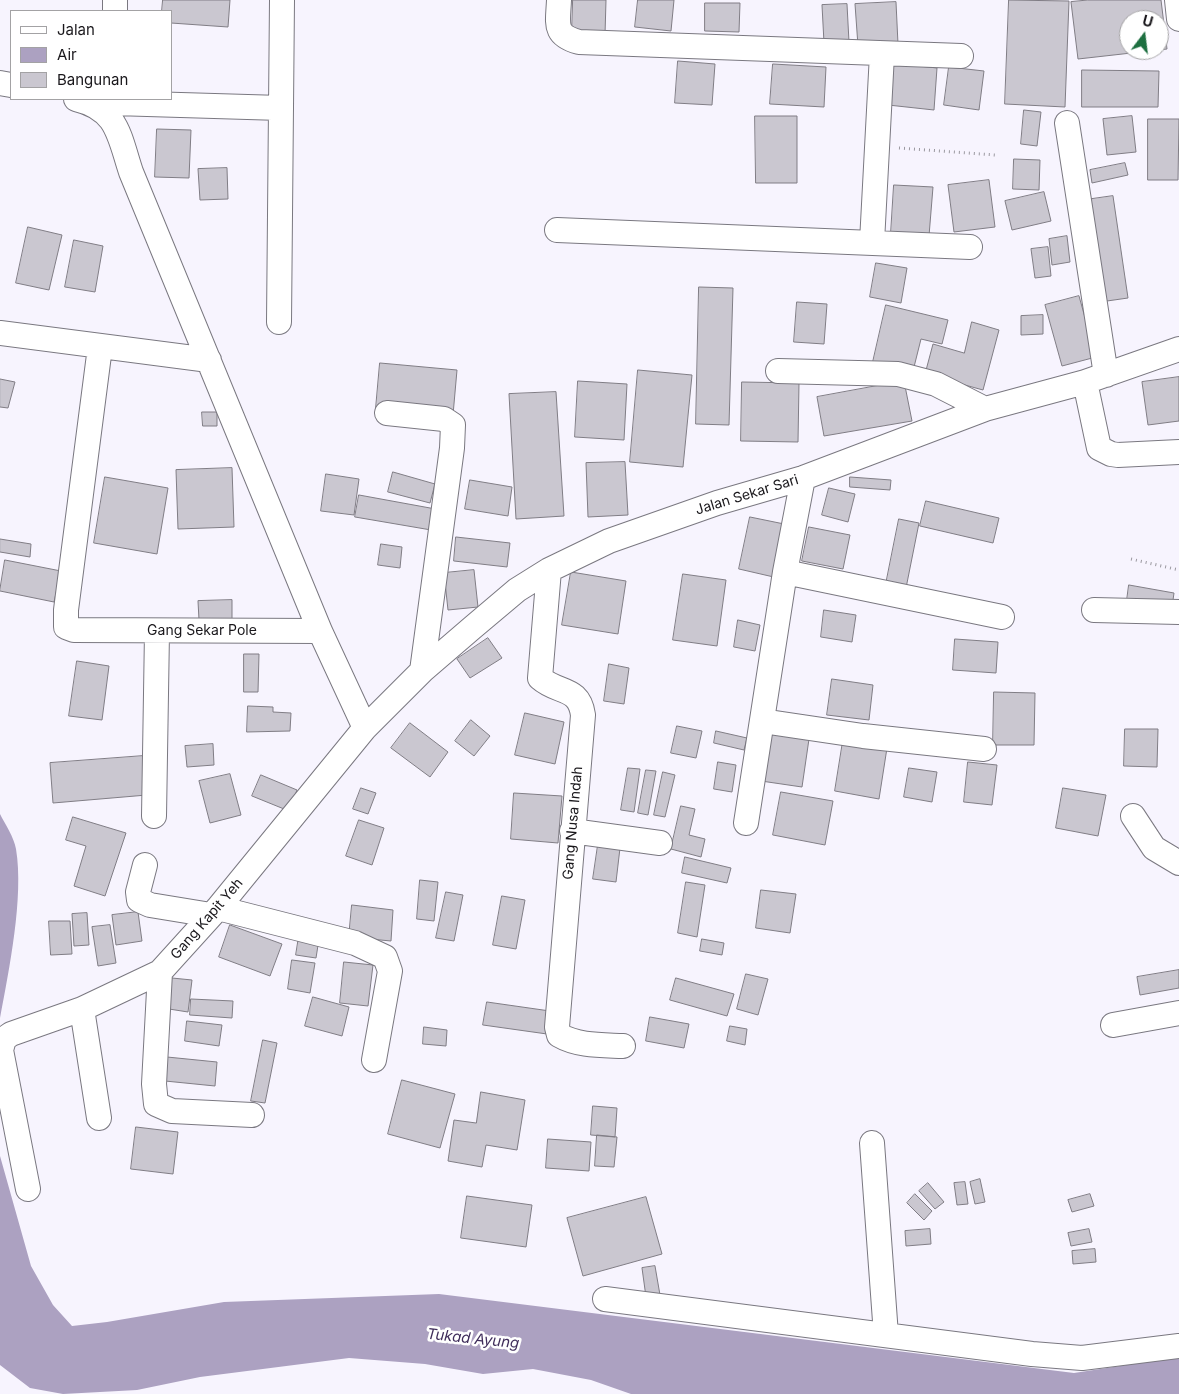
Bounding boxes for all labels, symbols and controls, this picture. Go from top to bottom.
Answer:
legend [10,10,172,100]
north arrow [1119,10,1169,60]
text: U [1141,11,1155,31]
text: Jalan [57,20,95,39]
text: Air [57,45,77,64]
text: Bangunan [57,70,128,89]
street label: Jalan Sekar Sari [693,471,801,519]
street label: Gang Sekar Pole [147,623,257,639]
street label: Gang Nusa Indah [560,766,586,880]
street label: Gang Kapit Yeh [167,875,247,963]
water label: Tukad Ayung [426,1325,520,1353]

